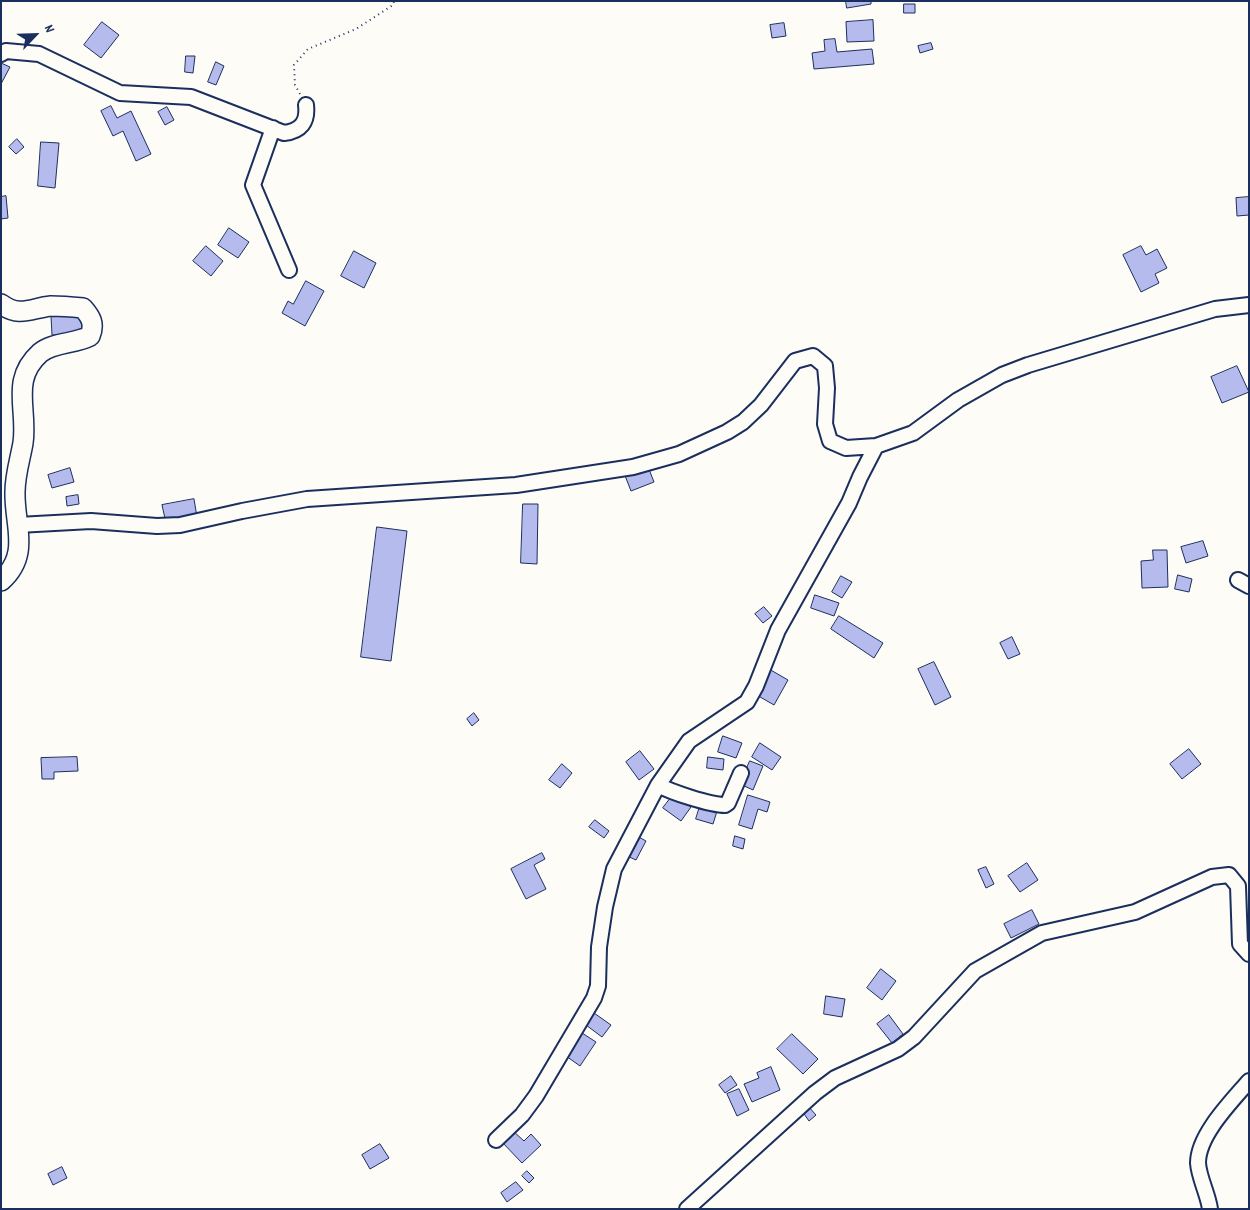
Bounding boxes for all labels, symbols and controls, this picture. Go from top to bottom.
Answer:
north arrow [10,10,60,60]
text: N [38,22,59,36]

